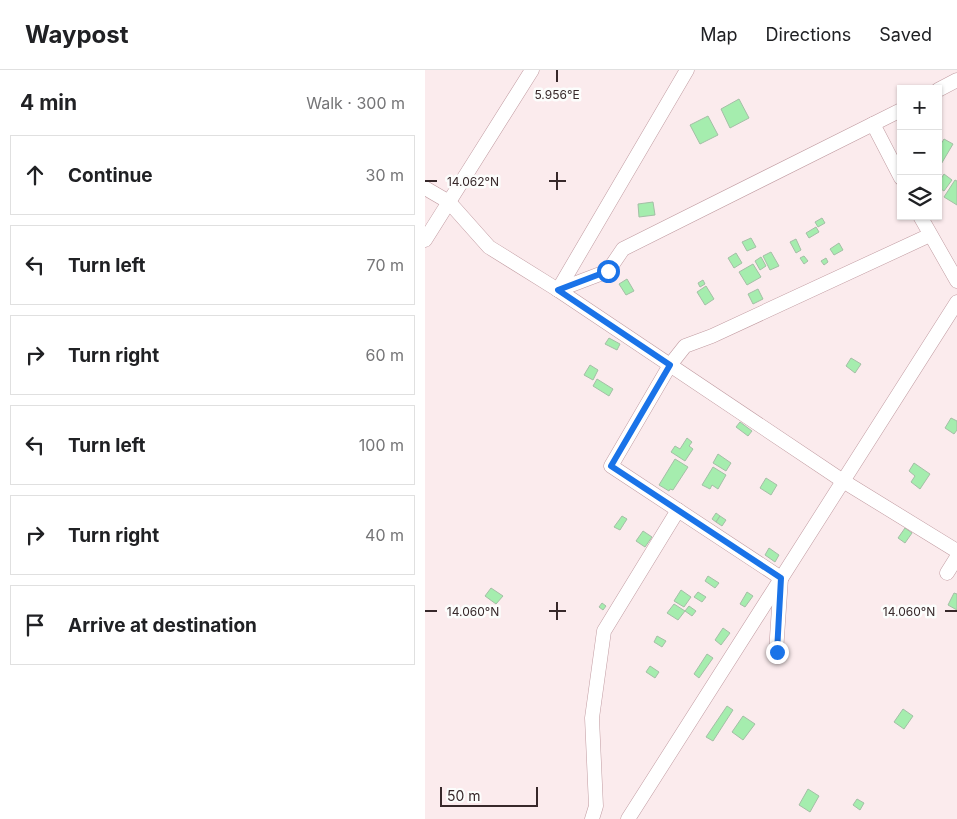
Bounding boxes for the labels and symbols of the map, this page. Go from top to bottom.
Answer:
text: 5.956°E [534,87,580,102]
text: 14.062°N [447,174,499,189]
route start [597,260,620,283]
text: 14.060°N [447,604,499,619]
text: 14.060°N [883,604,935,619]
route end [766,641,789,664]
scale bar [440,784,537,807]

